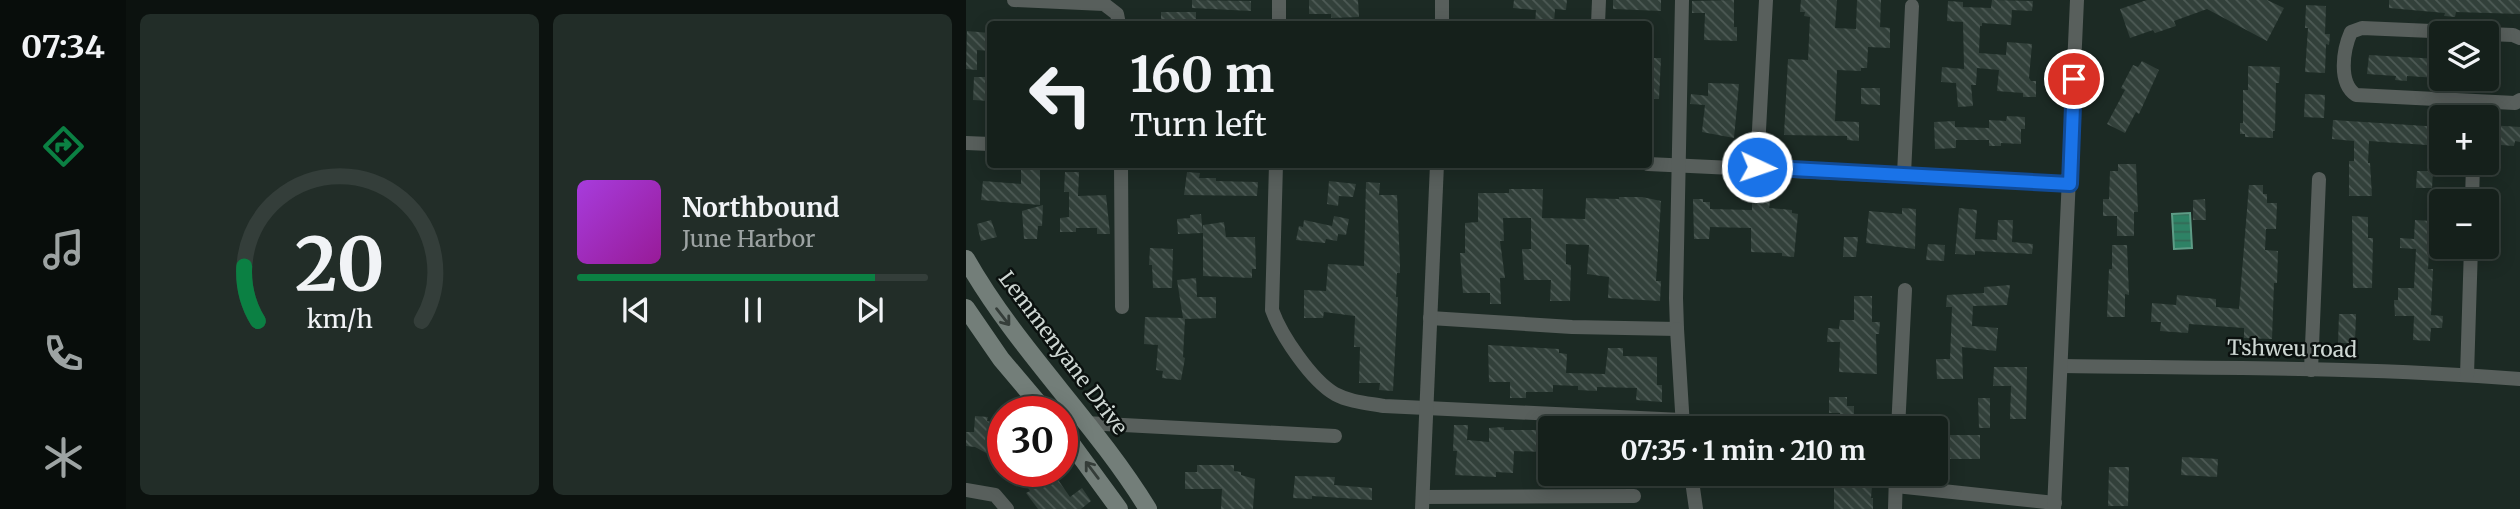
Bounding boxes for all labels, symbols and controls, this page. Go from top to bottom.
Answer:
map controls [2429,21,2499,259]
button: layers [2429,21,2499,91]
text: 07:34 [21,27,105,67]
text: 160 m [1130,44,1274,105]
icon: left [1015,49,1106,140]
pin [2044,49,2104,109]
icon: arrive [2055,60,2093,98]
text: Turn left [1130,105,1267,145]
button: + [2429,105,2499,175]
icon: directions [39,122,88,171]
position arrow [1720,130,1794,204]
button: − [2429,189,2499,259]
text: Northbound [682,191,840,224]
text: 20 [295,219,385,311]
text: June Harbor [682,224,815,253]
icon: music [39,225,88,274]
street label: Lemmenyane Drive [993,266,1134,440]
icon: previous [617,291,655,329]
icon: pause [734,291,772,329]
icon: next [851,291,889,329]
text: km/h [306,302,373,334]
one-way arrow [995,307,1010,326]
icon: phone [39,329,88,378]
street label: Tshweu road [2227,334,2358,363]
speed limit sign: 30 [987,396,1078,487]
icon: climate [39,433,88,482]
text: 07:35 · 1 min · 210 m [1620,434,1866,467]
one-way arrow [1084,461,1099,479]

